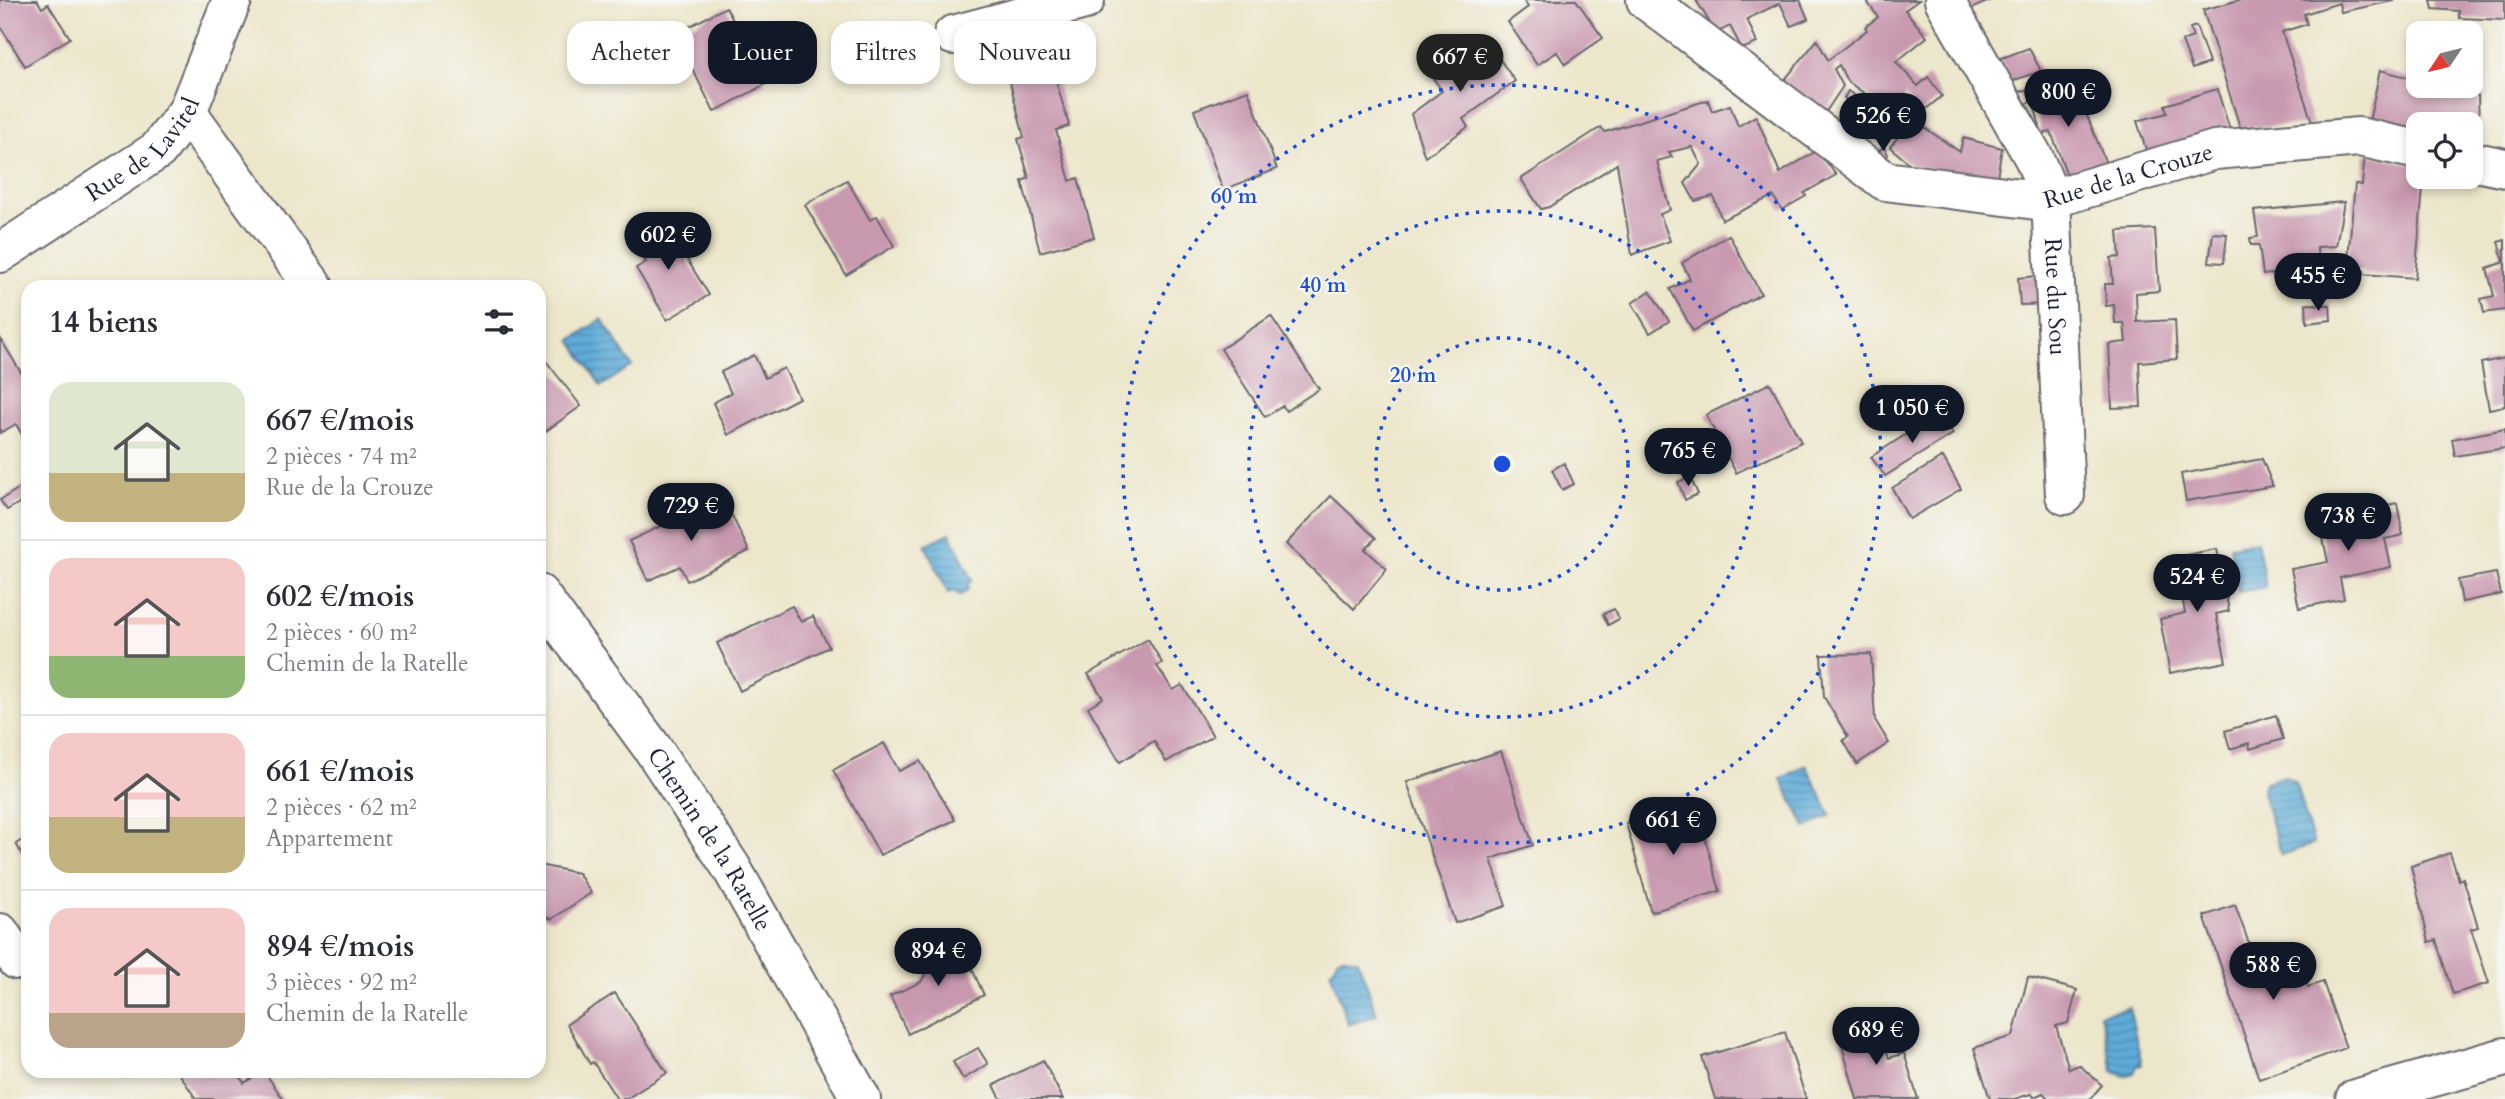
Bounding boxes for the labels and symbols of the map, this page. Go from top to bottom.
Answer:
north arrow [2406,21,2483,98]
pin: 667 € [1411,34,1509,94]
pin: 800 € [2019,69,2117,129]
street label: Rue de Lavitel [79,92,208,209]
pin: 526 € [1834,94,1932,153]
street label: Rue de la Crouze [2040,135,2217,217]
text: 60 m [1211,182,1258,211]
pin: 602 € [619,212,717,272]
street label: Rue du Sou [2036,237,2075,356]
pin: 455 € [2269,254,2367,313]
text: 40 m [1300,271,1347,300]
text: 20 m [1390,361,1437,390]
pin: 1 050 € [1847,386,1977,445]
pin: 765 € [1639,428,1737,488]
centre of rings [1490,452,1514,476]
pin: 729 € [642,484,740,543]
pin: 738 € [2299,494,2397,553]
pin: 524 € [2148,554,2246,614]
street label: Chemin de la Ratelle [640,741,780,937]
pin: 661 € [1624,798,1722,857]
pin: 894 € [889,928,987,988]
pin: 588 € [2224,942,2322,1002]
pin: 689 € [1827,1007,1925,1067]

